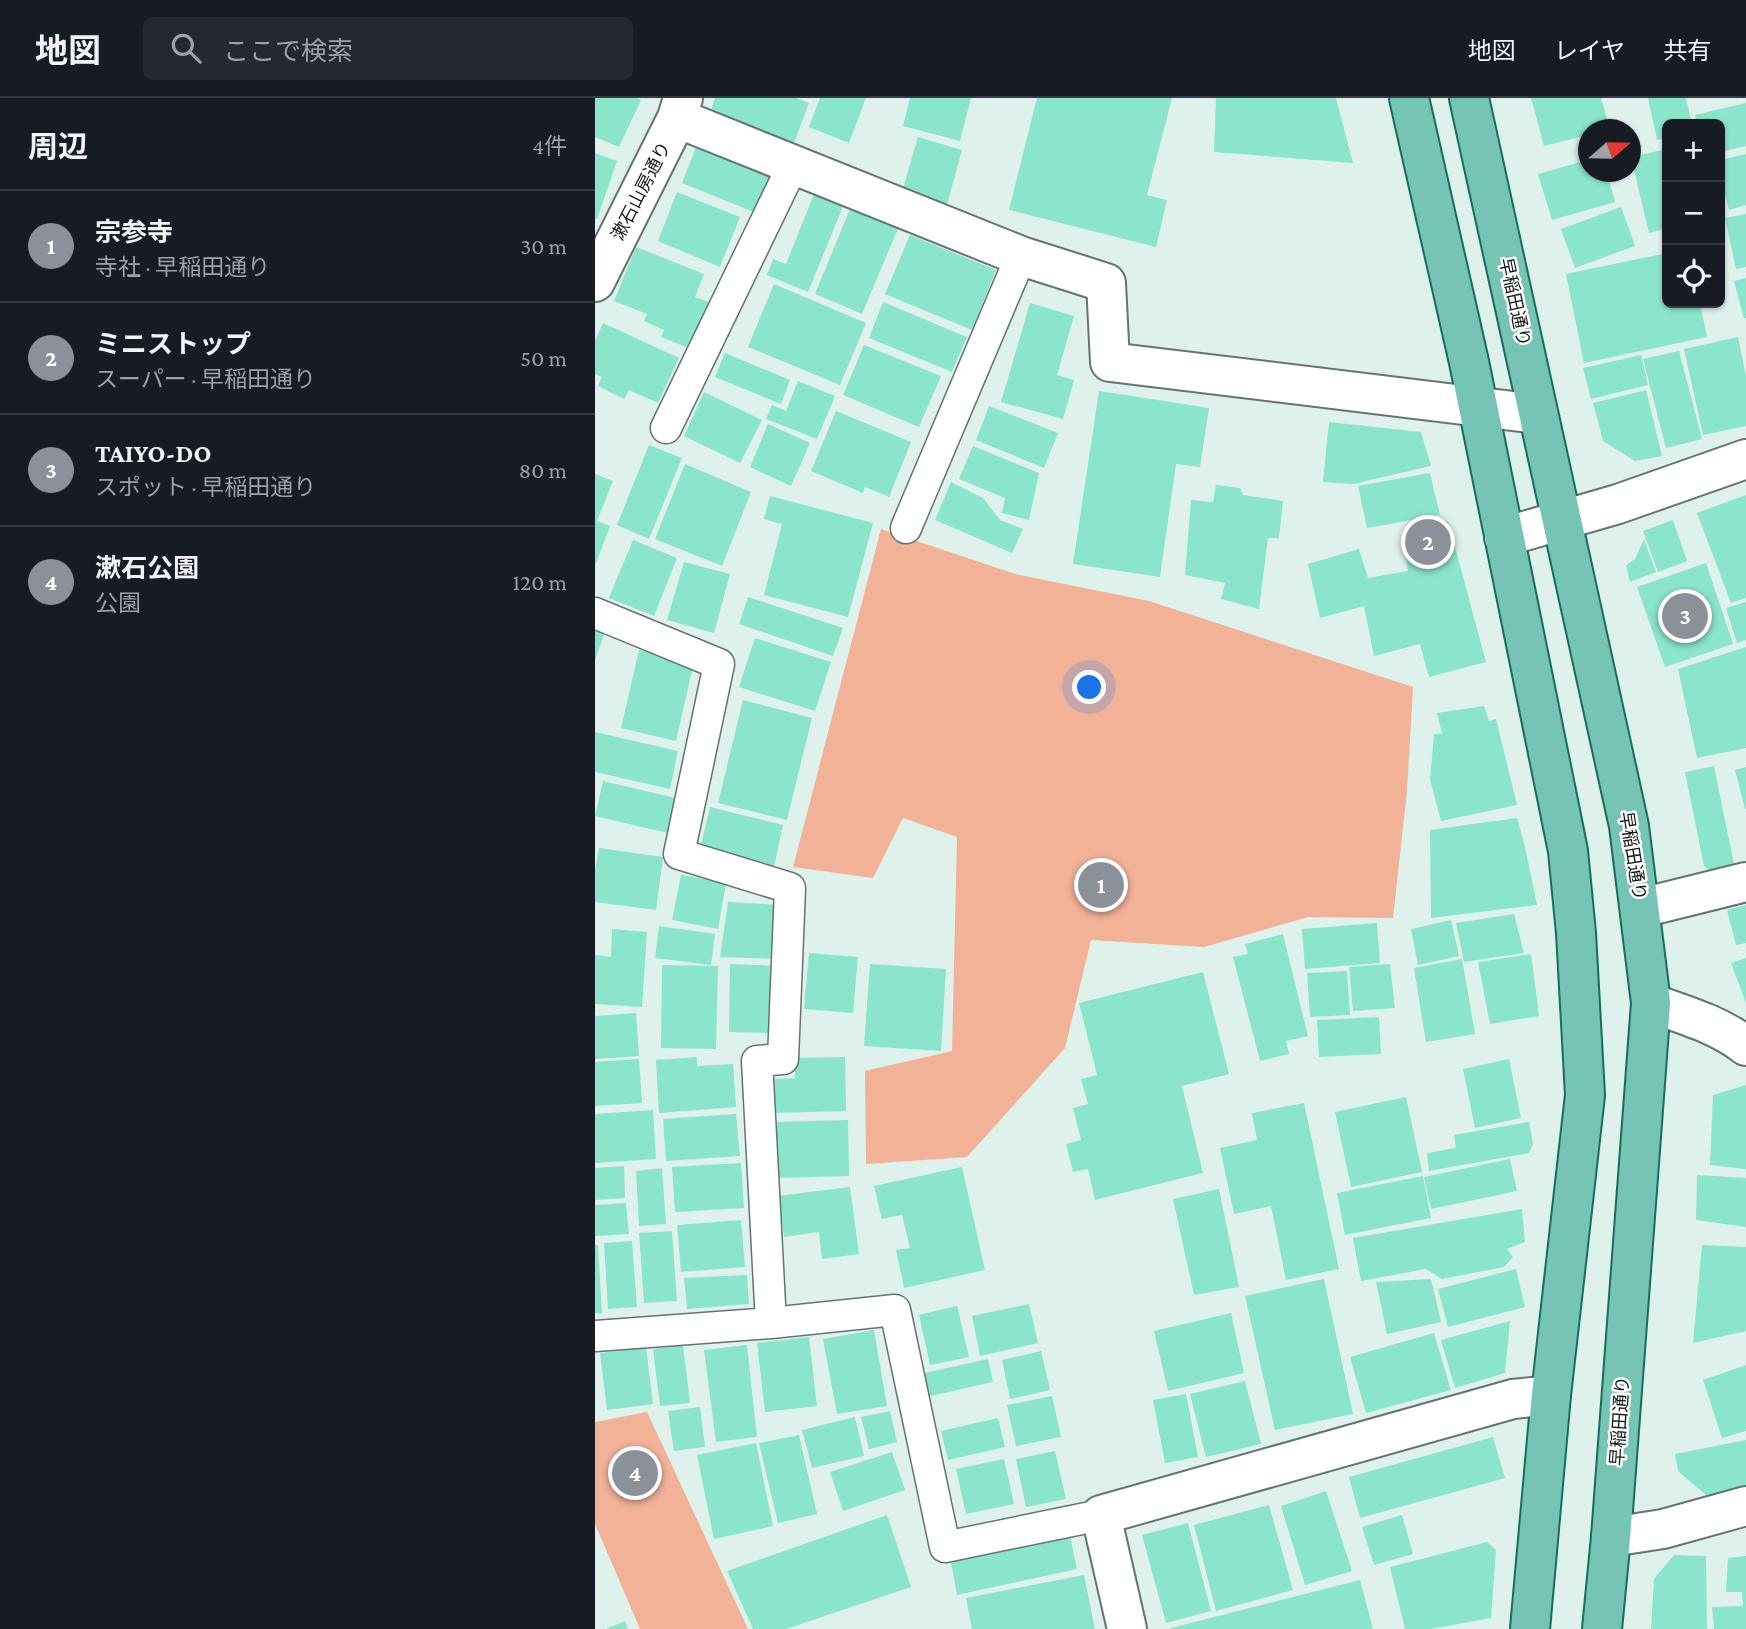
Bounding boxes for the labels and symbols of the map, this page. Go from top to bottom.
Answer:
north arrow [1578,119,1641,182]
street label: 漱石山房通り [608,138,674,244]
street label: 早稲田通り [1496,256,1534,348]
pin: 2 [1405,516,1451,568]
pin: 3 [1662,590,1708,642]
your location [1072,670,1106,704]
street label: 早稲田通り [1616,810,1650,902]
pin: 1 [1078,859,1124,911]
street label: 早稲田通り [1607,1375,1633,1467]
pin: 4 [612,1447,658,1499]

